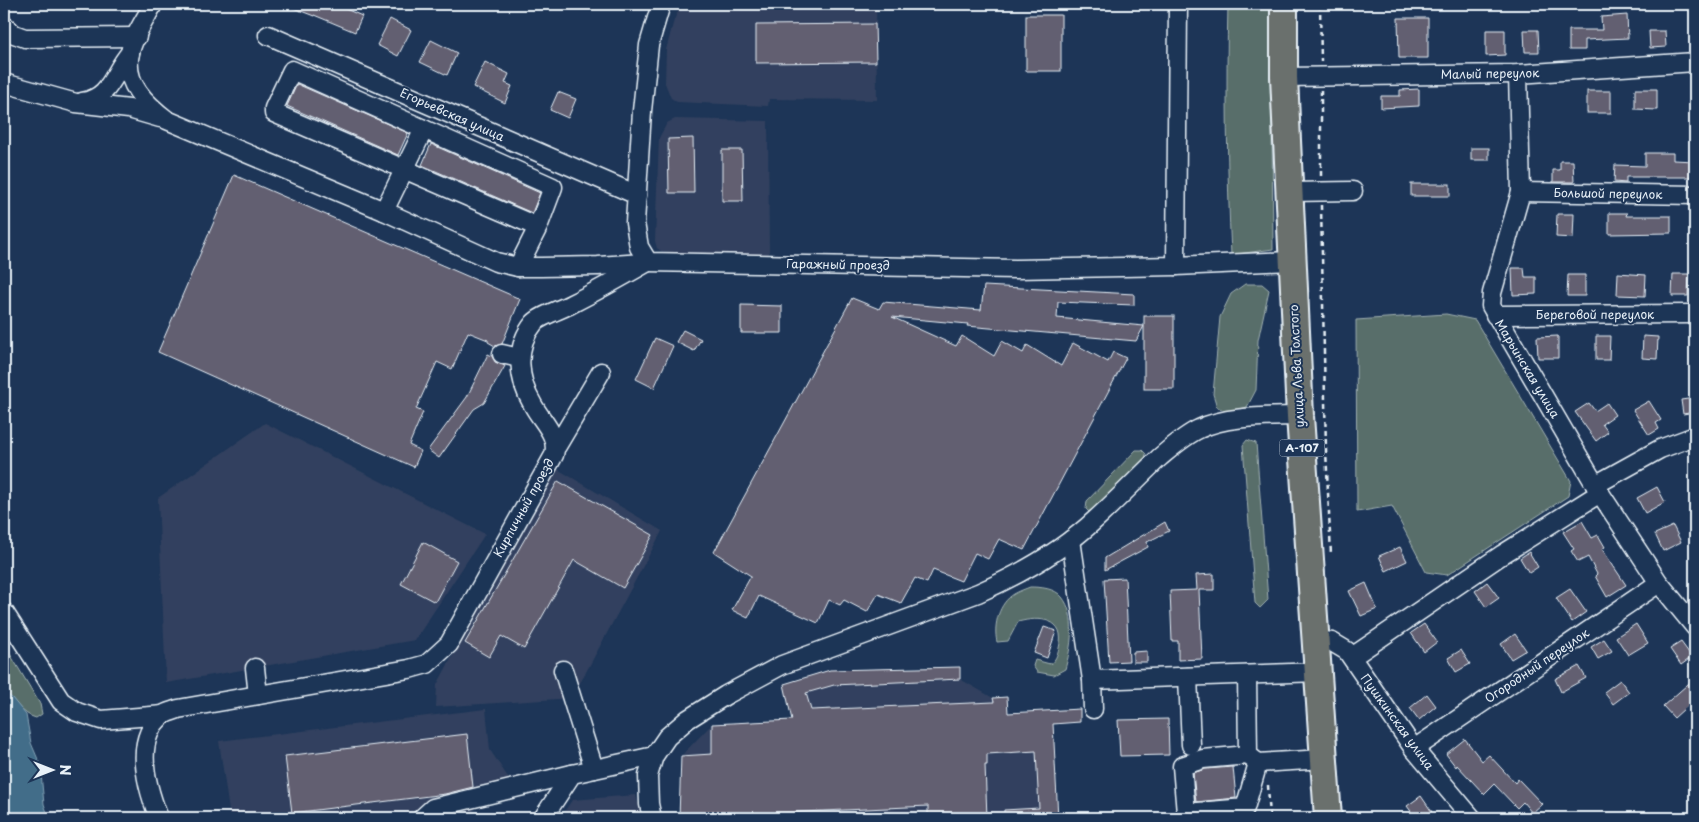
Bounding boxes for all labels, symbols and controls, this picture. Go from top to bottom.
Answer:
street label: Малый переулок [1441,63,1540,83]
street label: Егорьевская улица [397,83,508,145]
street label: Большой переулок [1554,183,1663,203]
street label: Гаражный проезд [786,254,890,274]
street label: улица Льва Толстого [1284,304,1308,428]
street label: Береговой переулок [1536,305,1655,323]
street label: Марьинская улица [1491,316,1565,422]
road number: А-107 [1280,439,1324,456]
street label: Кирпичный проезд [488,455,558,560]
street label: Огородный переулок [1481,623,1593,707]
street label: Пушкинская улица [1357,670,1439,774]
north arrow [28,744,78,794]
text: N [55,764,76,776]

